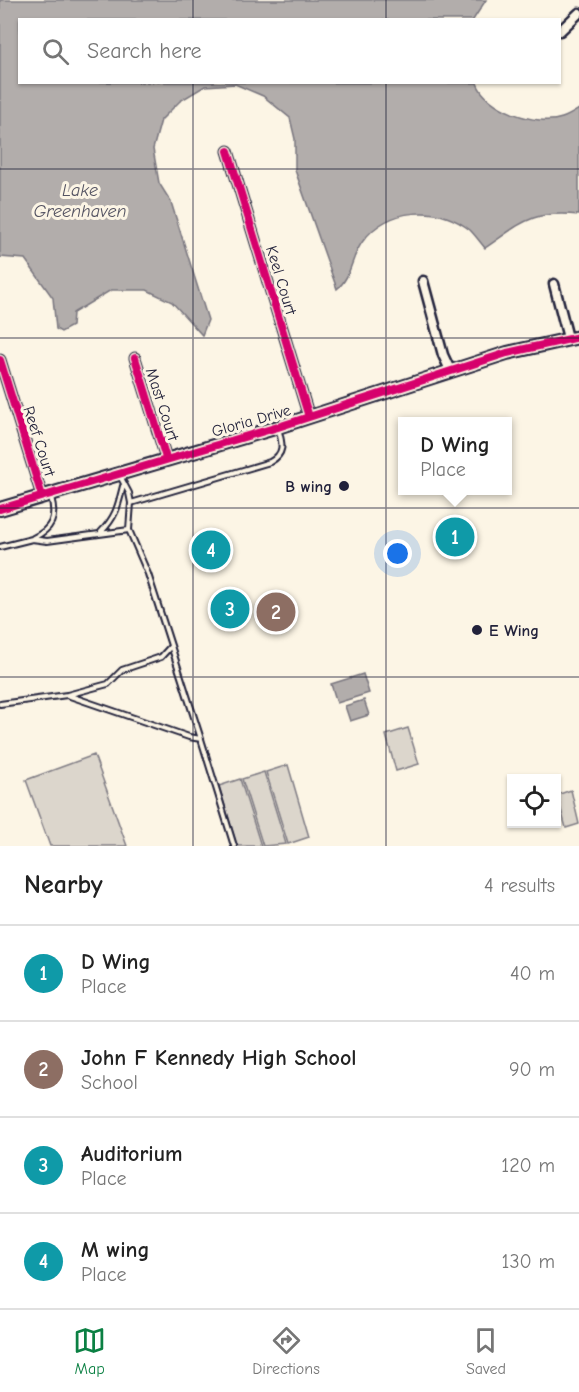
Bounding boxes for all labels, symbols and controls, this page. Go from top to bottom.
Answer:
search box [18,18,561,84]
icon: search [39,35,72,68]
text: Search here [87,38,202,64]
water label: Lake Greenhaven [33,180,127,222]
street label: Keel Court [262,244,300,317]
street label: Mast Court [142,366,182,443]
street label: Gloria Drive [210,401,293,441]
street label: Reef Court [19,404,59,479]
popup [398,417,512,495]
text: D Wing [420,432,490,458]
text: Place [420,458,466,481]
place label: B wing [285,478,332,496]
marker: B wing [337,479,351,493]
pin: 1 [436,514,474,560]
pin: 4 [192,528,230,572]
your location [383,539,412,568]
pin: 3 [210,586,250,632]
pin: 2 [256,590,296,634]
place label: E Wing [489,622,539,640]
marker: E Wing [470,623,484,637]
map controls [507,774,561,828]
button: locate [507,774,561,828]
text: Nearby [24,870,103,900]
text: 4 results [484,874,555,897]
text: D Wing [81,949,151,975]
text: 1 [40,962,47,985]
text: 40 m [510,962,555,985]
text: Place [81,975,127,998]
text: John F Kennedy High School [81,1045,357,1071]
text: 2 [39,1058,48,1081]
text: 90 m [509,1058,555,1081]
text: School [81,1071,138,1094]
text: Auditorium [81,1141,183,1167]
text: 3 [39,1154,48,1177]
text: 120 m [501,1154,555,1177]
text: Place [81,1167,127,1190]
text: M wing [81,1237,150,1263]
text: 4 [39,1250,48,1273]
text: 130 m [502,1250,555,1273]
text: Place [81,1263,127,1286]
tab: Map [73,1324,106,1378]
tab: Directions [252,1324,320,1378]
tab: Saved [466,1324,506,1378]

